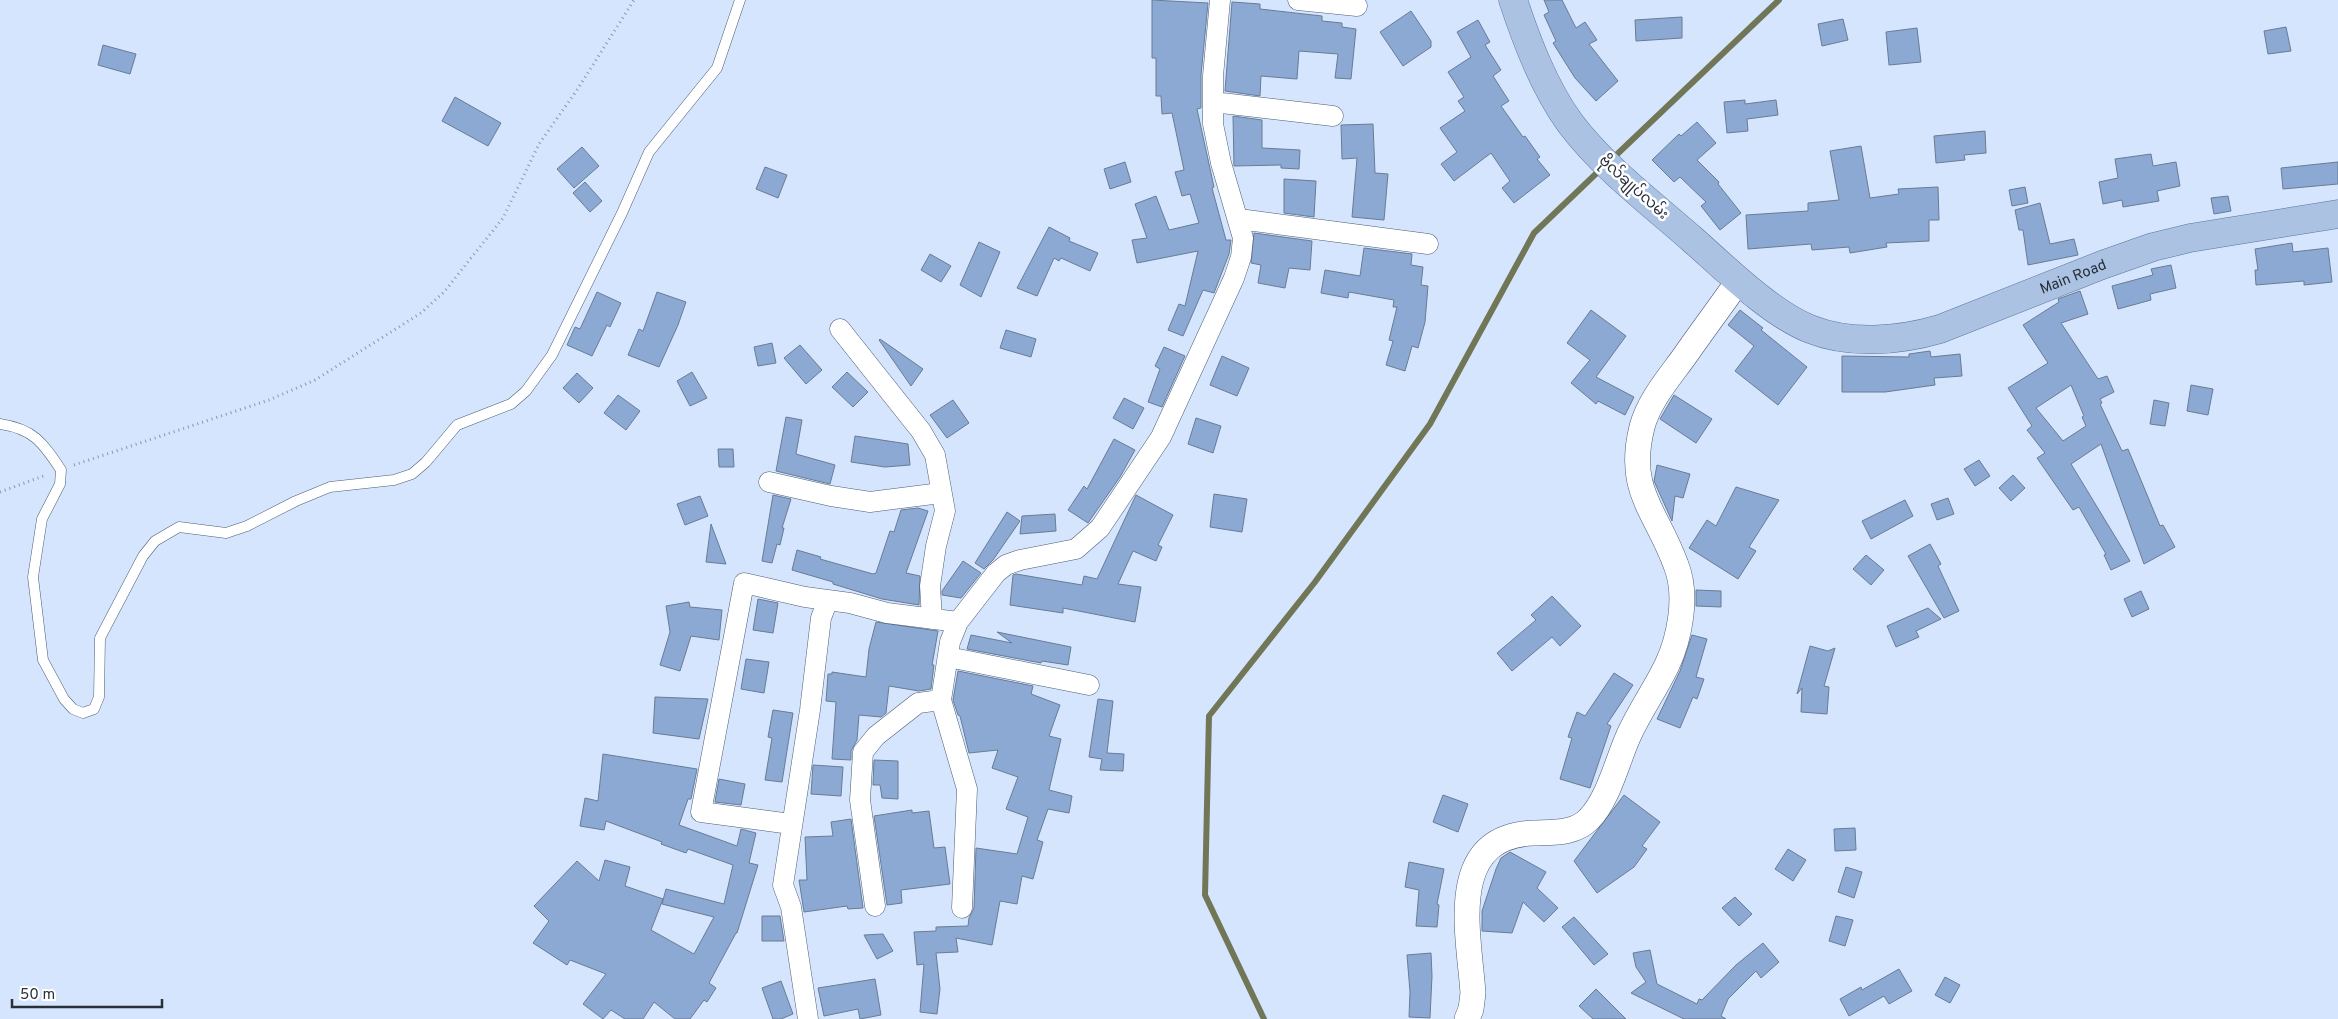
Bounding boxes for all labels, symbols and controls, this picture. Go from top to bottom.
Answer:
street label: ဗိုလ်‌ချုပ်‌လမ်း [1594,150,1673,225]
street label: Main Road [2037,256,2110,300]
scale bar [12,976,162,1008]
text: 50 m [20,986,55,1005]

